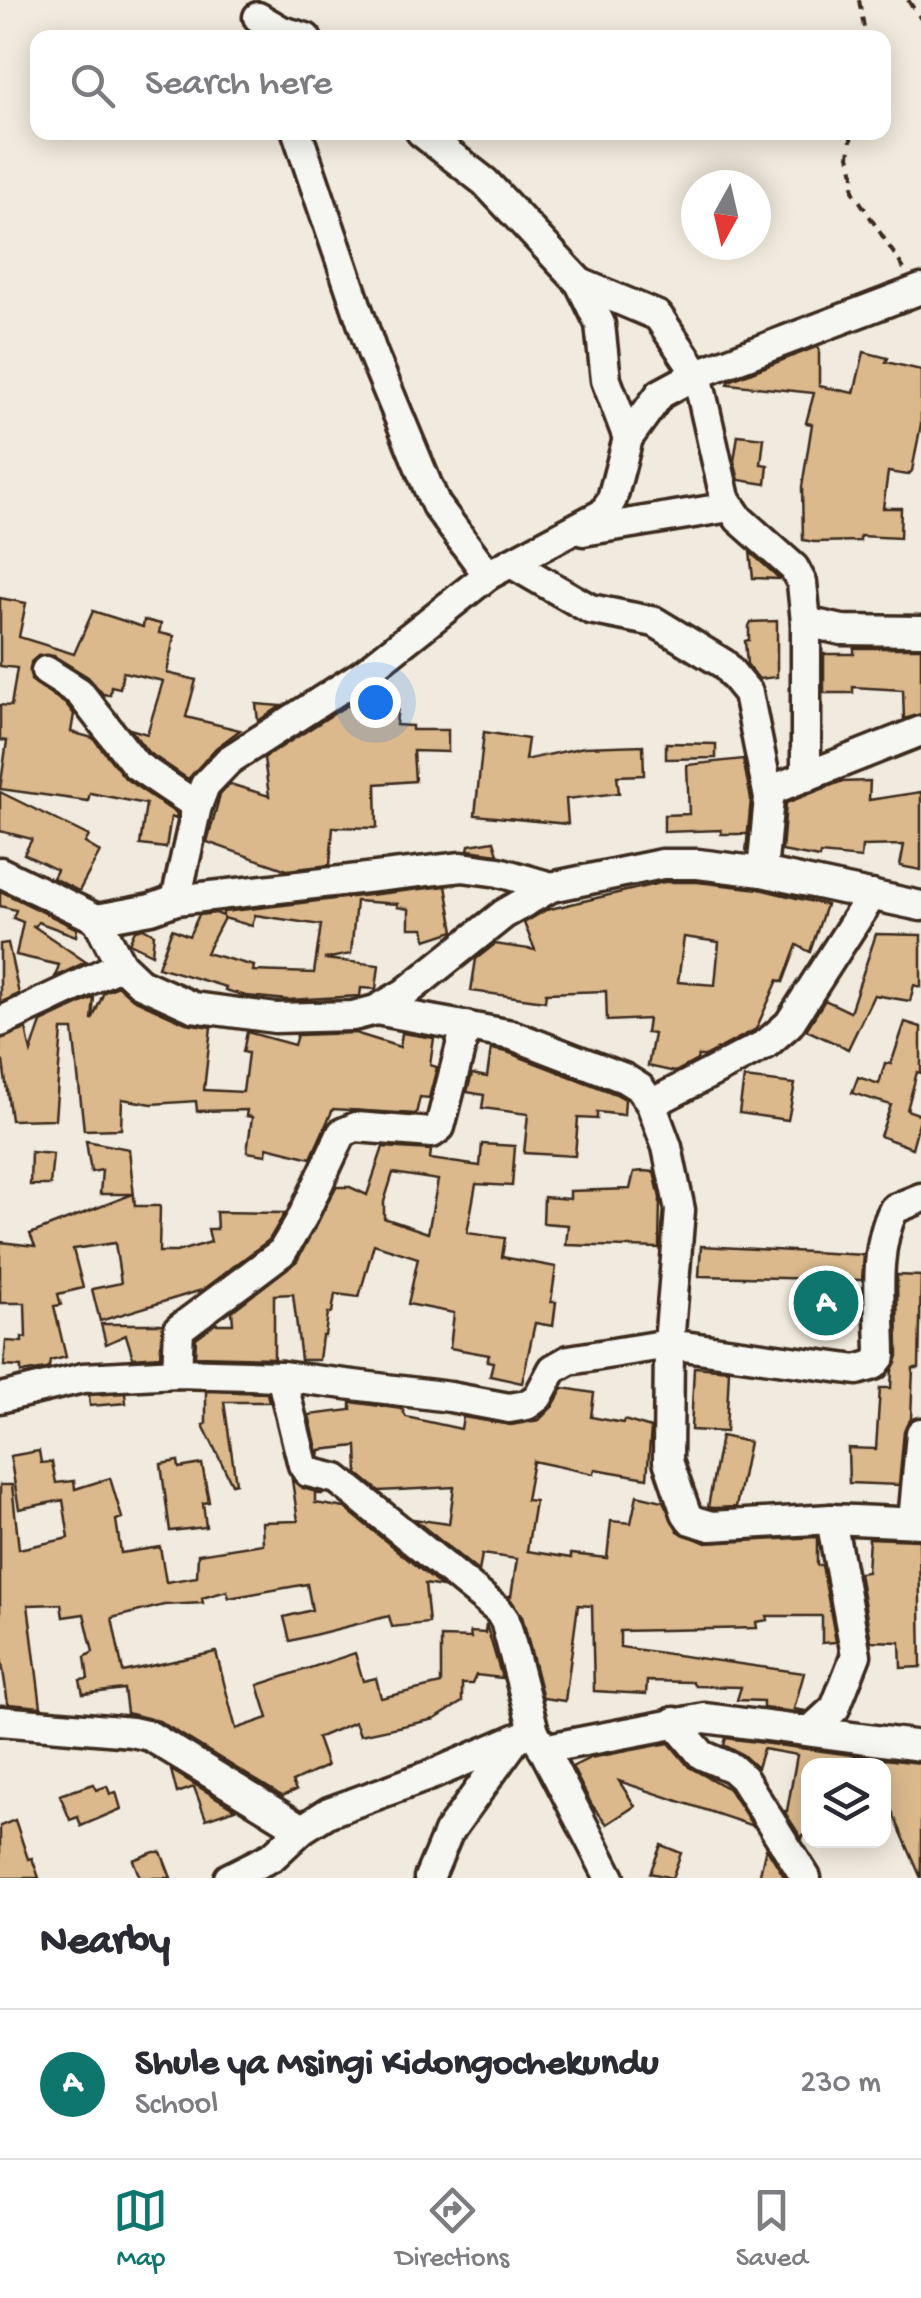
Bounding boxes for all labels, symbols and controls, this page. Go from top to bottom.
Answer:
search box [30,30,891,140]
icon: search [65,58,120,113]
text: Search here [145,63,332,107]
north arrow [681,170,771,260]
your location [350,677,401,728]
pin: A [794,1266,858,1340]
map controls [801,1758,891,1848]
button: layers [801,1758,891,1848]
text: Nearby [40,1919,170,1968]
text: Shule ya Msingi Kidongochekundu [135,2043,659,2087]
text: A [63,2065,82,2103]
text: 230 m [800,2065,881,2103]
text: School [135,2087,218,2125]
tab: Map [113,2183,168,2276]
tab: Directions [395,2183,509,2276]
tab: Saved [736,2183,808,2276]

